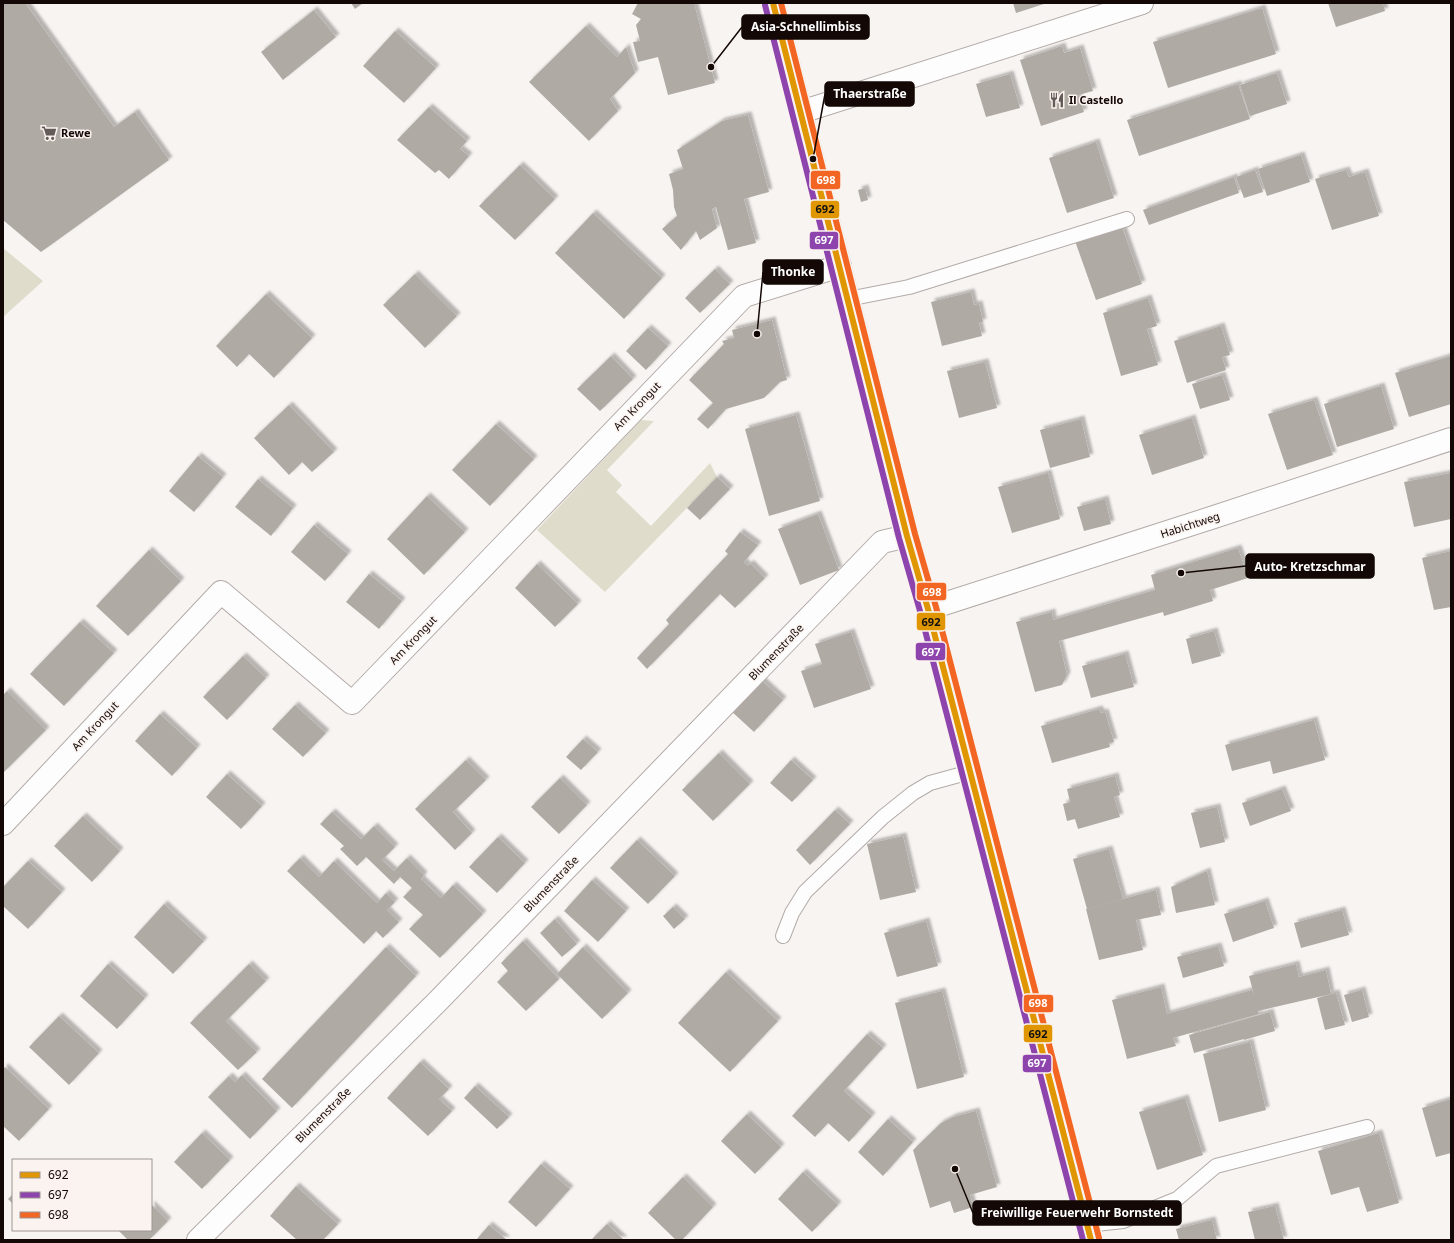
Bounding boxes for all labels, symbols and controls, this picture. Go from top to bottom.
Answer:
callout: Asia-Schnellimbiss [742,15,869,39]
text: Asia-Schnellimbiss [751,18,861,35]
callout: Thaerstraße [825,82,914,106]
text: Thaerstraße [833,85,907,102]
restaurant icon: Il Castello [1048,91,1066,109]
place label: Il Castello [1069,92,1123,107]
supermarket icon: Rewe [40,124,58,142]
place label: Rewe [61,125,91,140]
line badge: 698 [810,170,841,190]
text: 698 [817,172,835,187]
line badge: 692 [810,200,840,219]
text: 692 [816,201,834,216]
line badge: 697 [809,231,839,250]
text: 697 [815,232,833,247]
callout: Thonke [763,260,823,284]
text: Thonke [771,263,815,280]
street label: Am Krongut [610,378,664,433]
street label: Habichtweg [1158,508,1221,541]
callout: Auto- Kretzschmar [1246,554,1374,578]
text: Auto- Kretzschmar [1254,558,1366,575]
line badge: 698 [916,582,947,601]
text: 698 [923,584,941,599]
street label: Am Krongut [386,612,440,667]
line badge: 692 [916,612,946,631]
text: 692 [922,614,940,629]
street label: Blumenstraße [745,620,806,683]
line badge: 697 [915,642,946,661]
text: 697 [922,644,940,659]
street label: Am Krongut [68,698,121,754]
street label: Blumenstraße [520,852,581,915]
line badge: 698 [1023,994,1054,1013]
text: 698 [1029,995,1047,1010]
line badge: 692 [1023,1024,1053,1043]
text: 692 [1029,1026,1047,1041]
line badge: 697 [1022,1054,1052,1073]
text: 697 [1028,1055,1046,1070]
street label: Blumenstraße [292,1084,354,1146]
legend [12,1159,152,1231]
text: 692 [48,1166,69,1183]
text: 697 [48,1186,69,1203]
callout: Freiwillige Feuerwehr Bornstedt [973,1201,1181,1225]
text: Freiwillige Feuerwehr Bornstedt [981,1204,1173,1221]
text: 698 [48,1206,69,1223]

